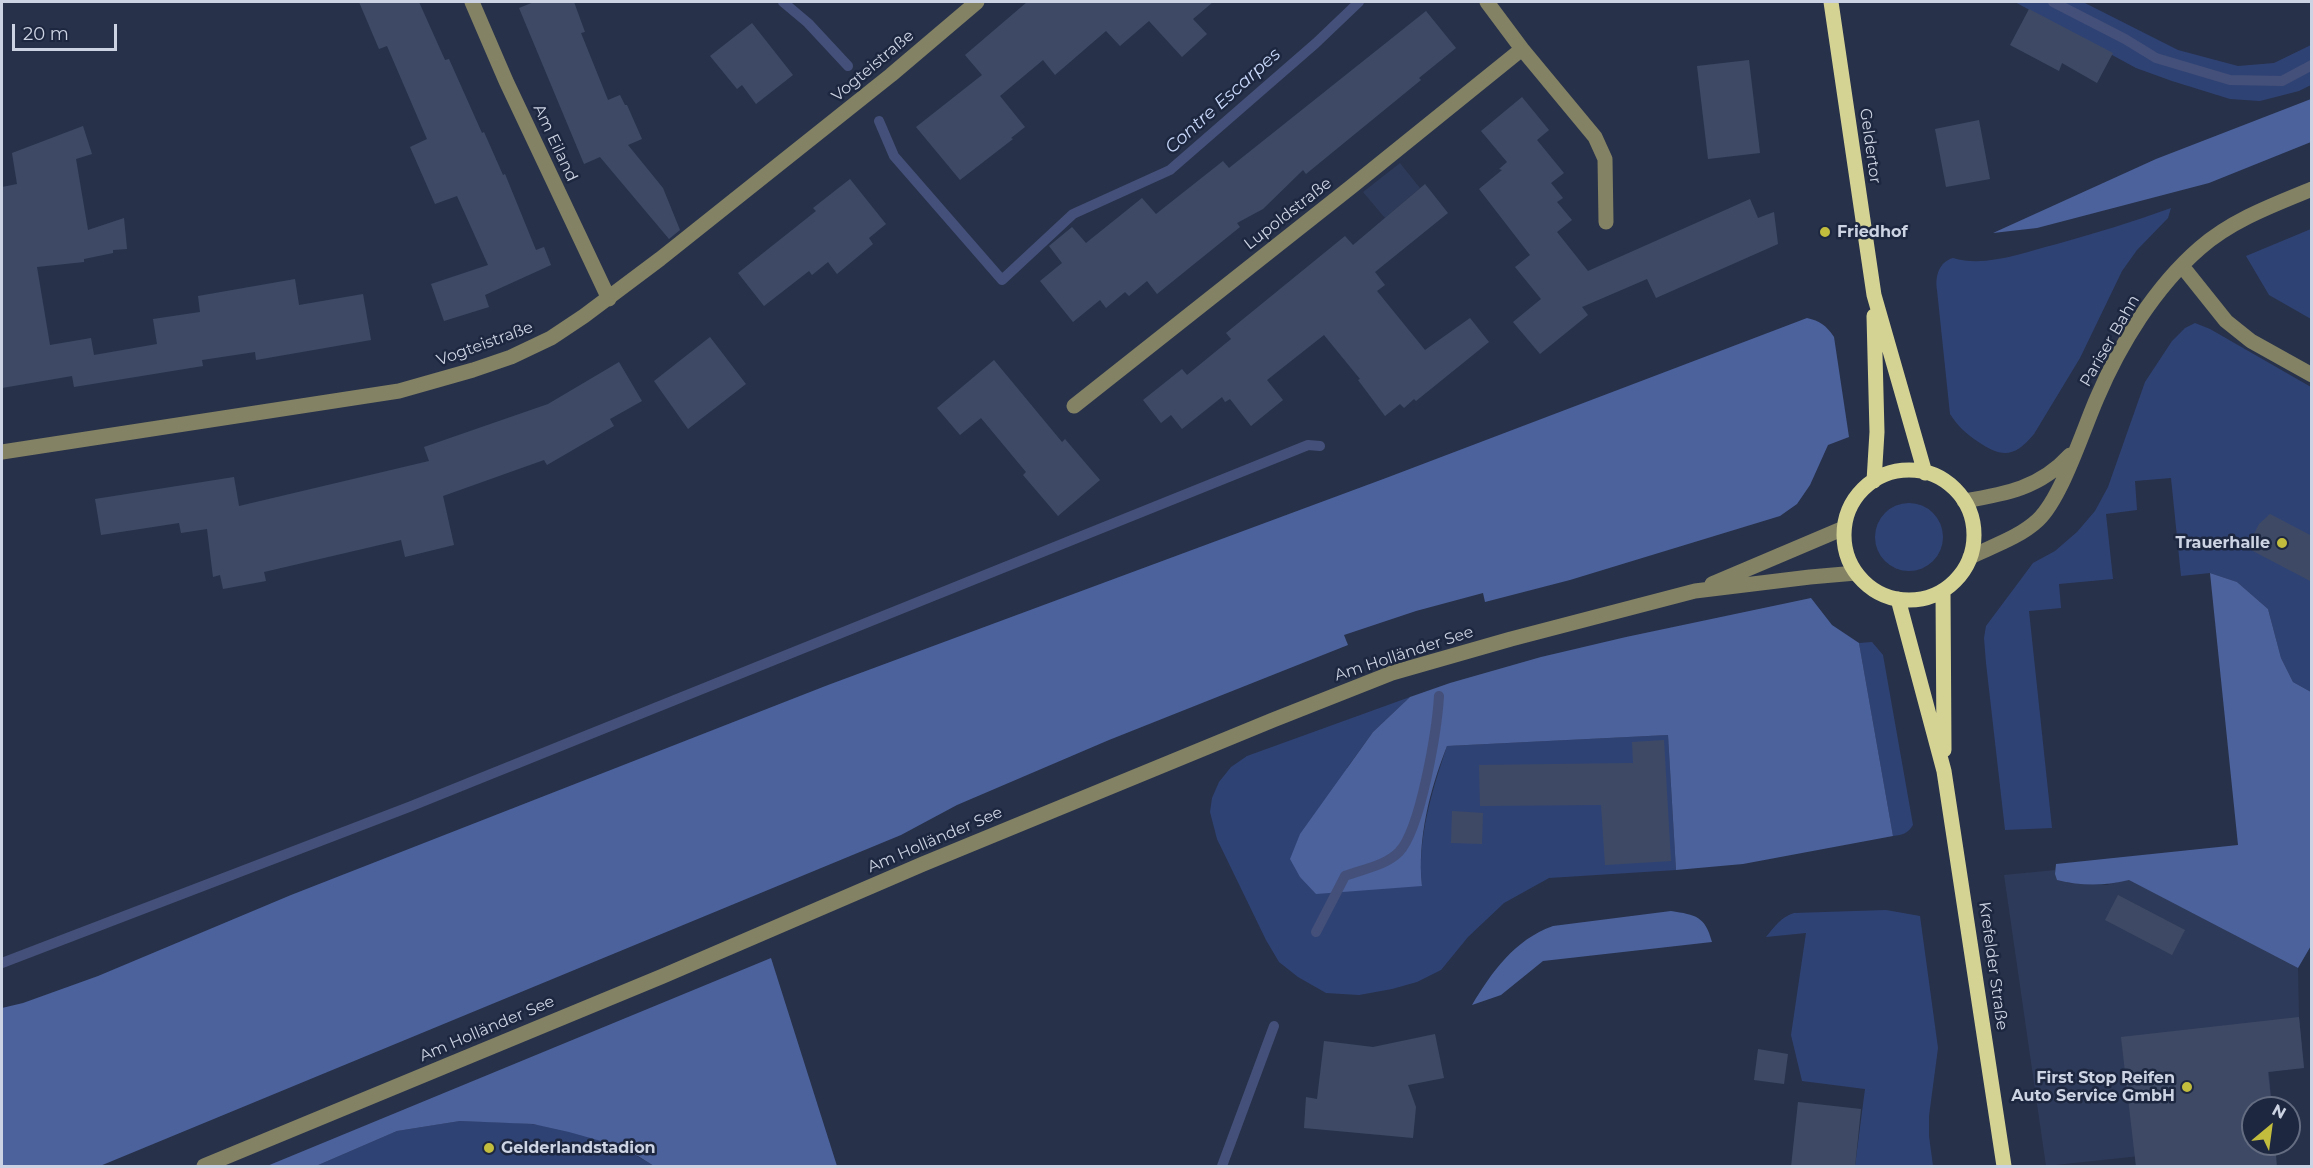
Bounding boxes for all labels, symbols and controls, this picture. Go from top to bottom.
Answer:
scale bar [15,12,120,50]
text: 20 m [23,23,69,45]
street label: Vogteistraße [828,26,918,106]
water label: Contre Escarpes [1161,44,1285,158]
street label: Am Eiland [529,101,581,185]
street label: Geldertor [1855,107,1885,185]
street label: Lupoldstraße [1240,174,1336,254]
place label: Friedhof [1837,222,1908,242]
marker: Friedhof [1818,225,1832,239]
street label: Pariser Bahn [2076,292,2144,390]
street label: Vogteistraße [434,318,536,370]
place label: Trauerhalle [2176,533,2270,553]
marker: Trauerhalle [2275,536,2289,550]
street label: Am Holländer See [1332,622,1476,686]
street label: Am Holländer See [865,803,1005,877]
street label: Krefelder Straße [1974,901,2012,1031]
street label: Am Holländer See [417,992,557,1066]
place label: First Stop Reifen Auto Service GmbH [2011,1068,2175,1106]
marker: First Stop Reifen Auto Service GmbH [2180,1080,2194,1094]
north arrow [2241,1096,2301,1156]
text: N [2269,1100,2289,1123]
place label: Gelderlandstadion [501,1138,656,1158]
marker: Gelderlandstadion [482,1141,496,1155]

